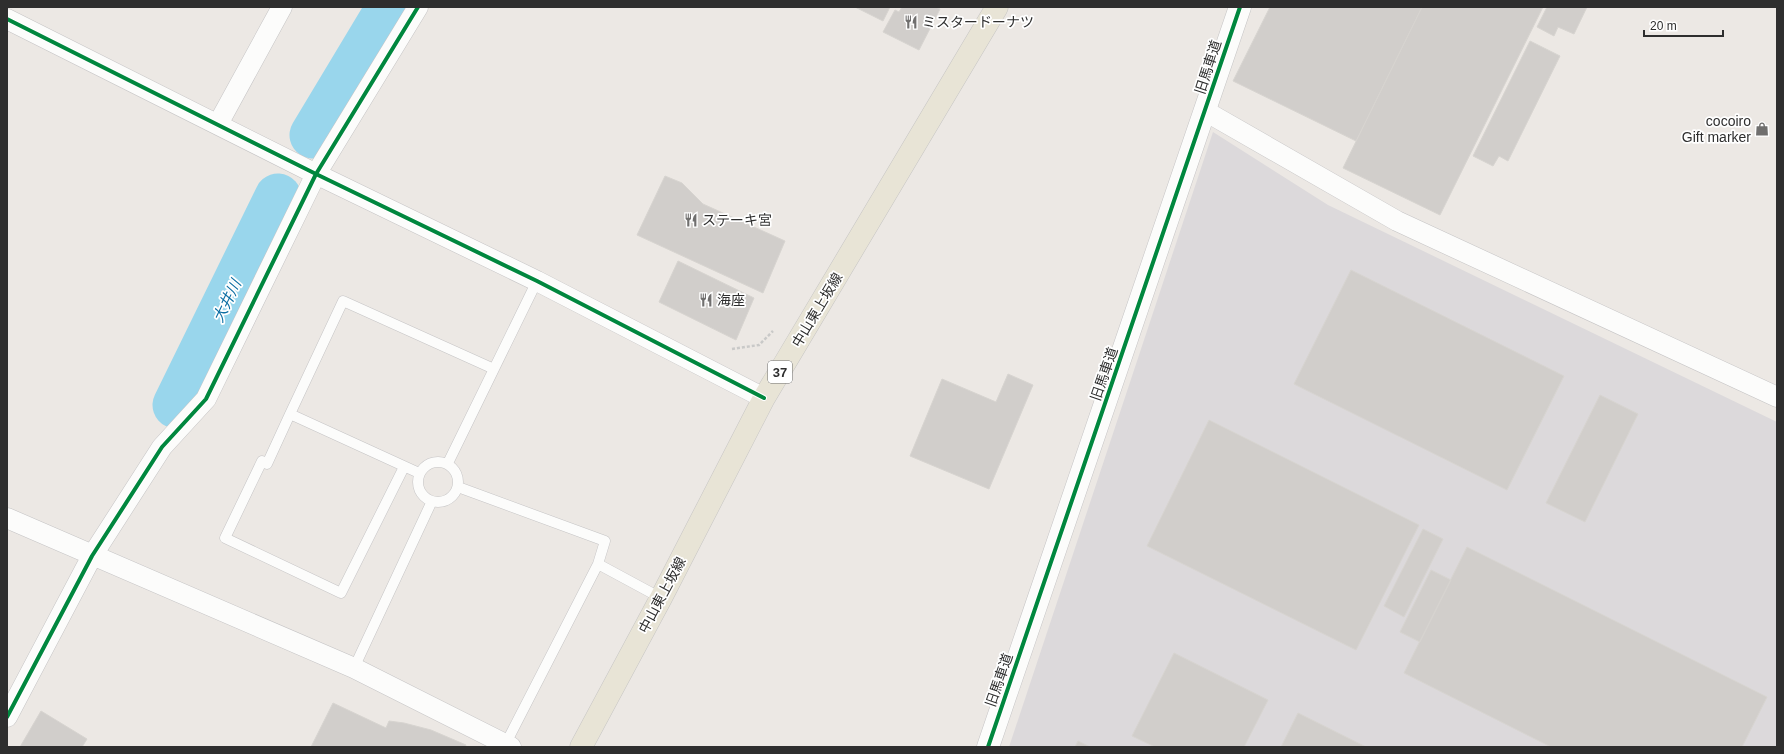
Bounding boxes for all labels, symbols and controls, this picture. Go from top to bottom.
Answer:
scale bar [1644,12,1723,38]
restaurant icon: ミスタードーナツ [903,14,919,30]
place label: ミスタードーナツ [922,14,1034,30]
text: 20 m [1650,19,1677,33]
street label: 旧馬車道 [1192,38,1224,96]
place label: cocoiro Gift marker [1682,113,1751,145]
shop icon: cocoiro Gift marker [1754,121,1770,137]
restaurant icon: ステーキ宮 [683,212,699,228]
place label: ステーキ宮 [702,212,772,228]
street label: 中山東上坂線 [789,270,845,350]
water label: 大井川 [209,275,245,325]
restaurant icon: 海座 [698,292,714,308]
place label: 海座 [717,292,745,308]
street label: 旧馬車道 [1087,345,1121,403]
road number: 37 [768,361,792,383]
street label: 中山東上坂線 [635,554,689,636]
street label: 旧馬車道 [982,651,1016,709]

